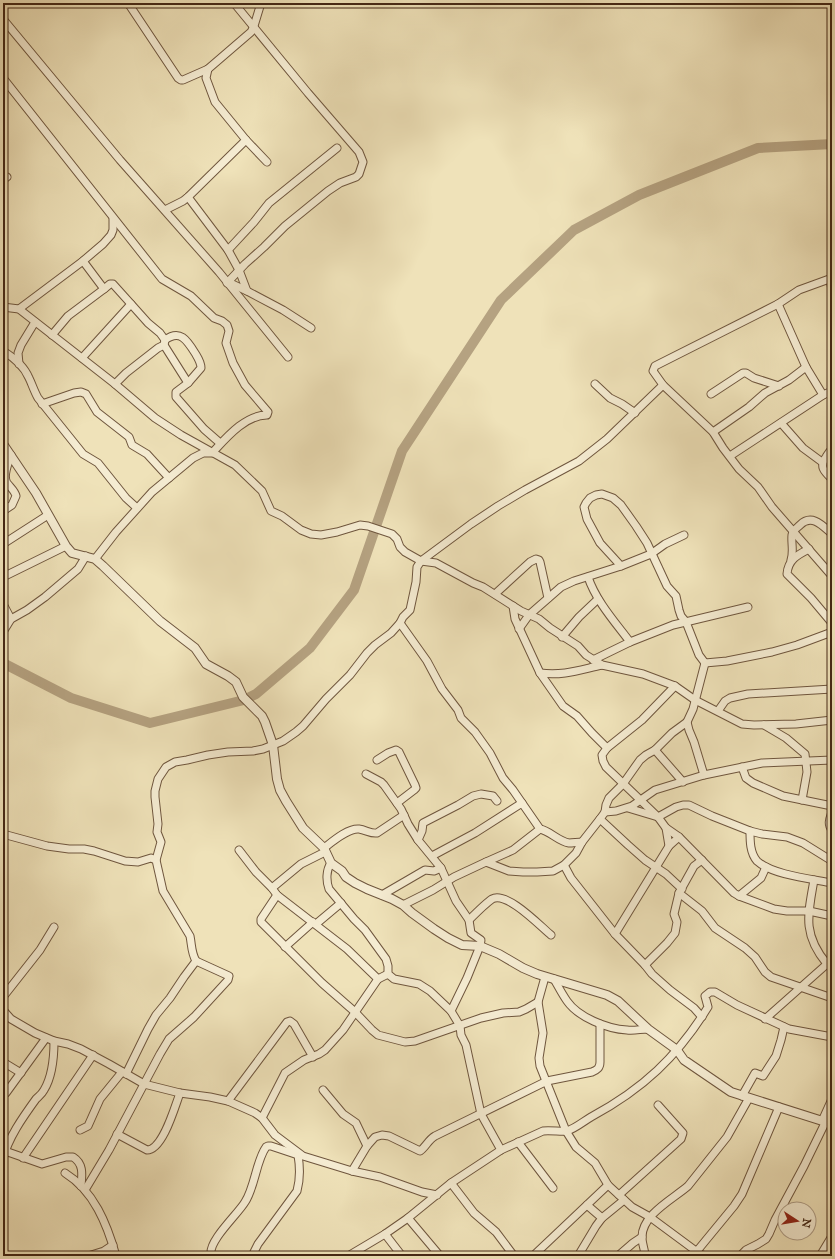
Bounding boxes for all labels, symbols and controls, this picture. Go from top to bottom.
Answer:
north arrow [777,1201,817,1241]
text: N [799,1217,814,1230]

